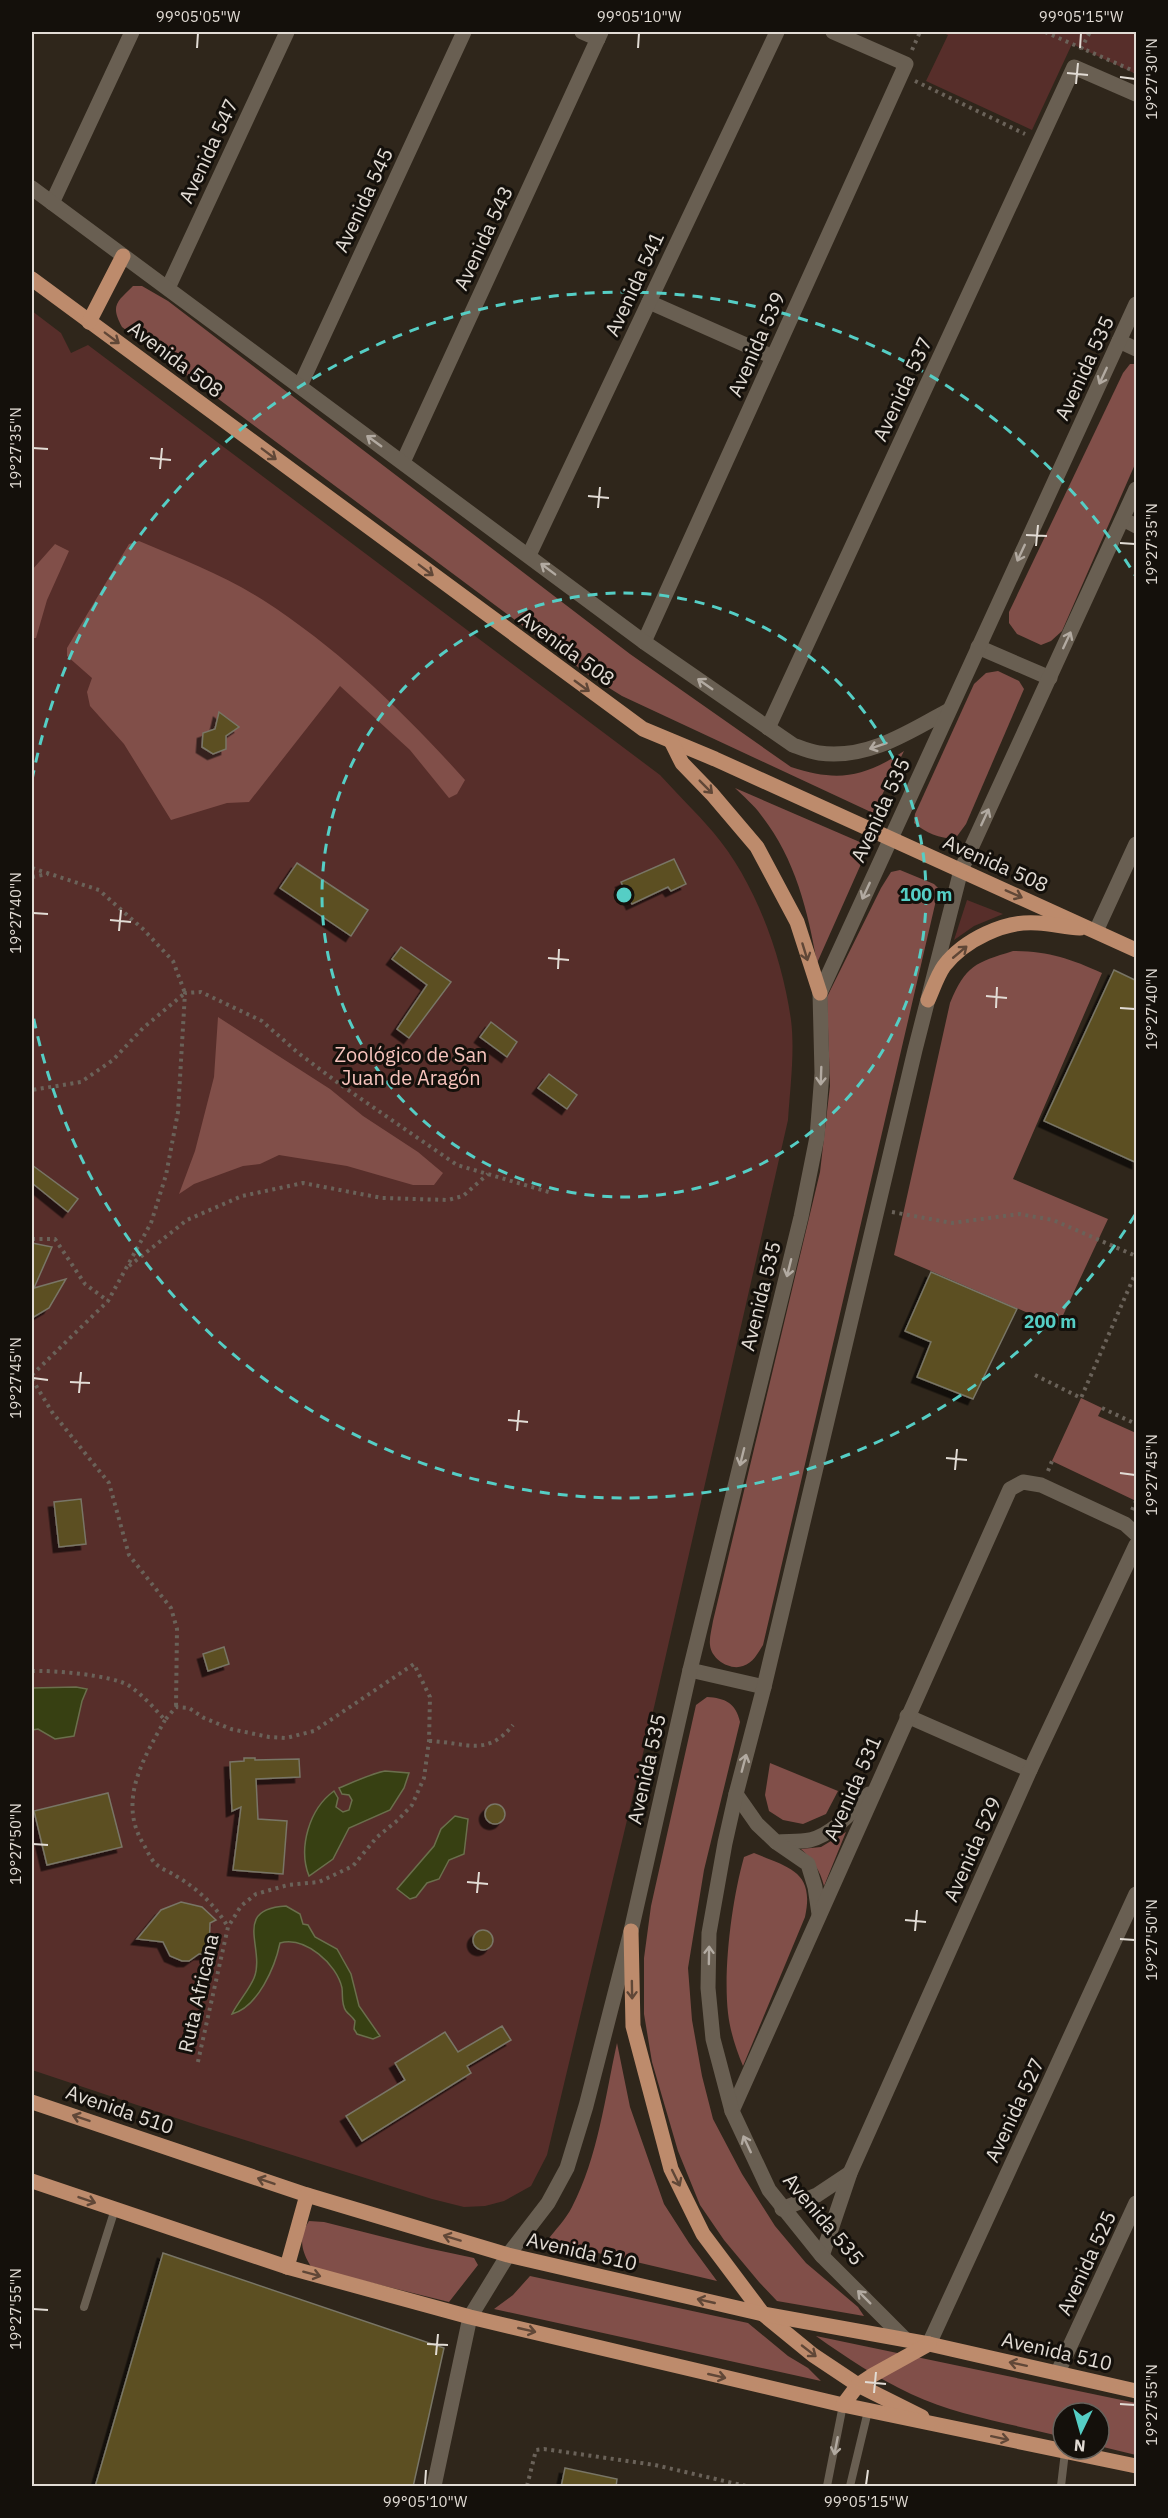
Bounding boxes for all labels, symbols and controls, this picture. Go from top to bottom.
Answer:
text: 99°05'05"W [156,7,241,26]
text: 99°05'10"W [597,7,682,26]
text: 99°05'15"W [1039,7,1124,26]
text: 19°27'30"N [1142,38,1161,120]
street label: Avenida 547 [172,94,244,208]
street label: Avenida 545 [327,143,399,257]
street label: Avenida 543 [447,181,519,295]
street label: Avenida 541 [598,227,670,341]
street label: Avenida 539 [721,287,791,401]
street label: Avenida 535 [1048,311,1120,425]
street label: Avenida 508 [123,314,229,404]
one-way arrow [104,332,120,345]
street label: Avenida 537 [866,332,938,446]
one-way arrow [1097,366,1109,384]
text: 19°27'35"N [6,407,25,489]
one-way arrow [366,434,382,447]
one-way arrow [261,448,277,461]
text: 19°27'35"N [1142,503,1161,585]
one-way arrow [1015,543,1027,561]
one-way arrow [540,562,556,575]
one-way arrow [417,564,433,577]
street label: Avenida 508 [514,604,620,692]
one-way arrow [1062,631,1073,649]
one-way arrow [697,678,713,690]
one-way arrow [574,680,590,693]
one-way arrow [869,741,888,752]
street label: Avenida 535 [844,753,916,867]
one-way arrow [698,780,713,794]
one-way arrow [980,808,992,826]
street label: Avenida 508 [939,828,1053,898]
text: 19°27'40"N [6,872,25,954]
one-way arrow [859,881,871,899]
text: 100 m [900,883,952,906]
centre of rings [614,885,634,905]
one-way arrow [1004,889,1023,900]
one-way arrow [800,942,811,961]
one-way arrow [952,945,967,959]
text: 19°27'40"N [1142,968,1161,1050]
park label: Zoológico de San Juan de Aragón [335,1041,487,1091]
one-way arrow [816,1065,827,1085]
street label: Avenida 535 [733,1238,787,1354]
one-way arrow [783,1258,795,1277]
text: 200 m [1024,1310,1076,1333]
text: 19°27'45"N [6,1337,25,1419]
text: 19°27'45"N [1142,1434,1161,1516]
one-way arrow [736,1447,748,1466]
street label: Avenida 535 [620,1711,672,1827]
street label: Avenida 531 [817,1731,887,1845]
one-way arrow [739,1754,751,1773]
street label: Avenida 529 [937,1792,1007,1906]
text: 19°27'50"N [6,1803,25,1885]
text: 19°27'50"N [1142,1899,1161,1981]
street label: Ruta Africana [171,1931,225,2055]
one-way arrow [703,1945,715,1965]
one-way arrow [626,1979,638,1999]
street label: Avenida 527 [978,2053,1050,2167]
street label: Avenida 510 [62,2078,178,2140]
one-way arrow [72,2112,91,2123]
one-way arrow [741,2135,753,2153]
street label: Avenida 535 [778,2167,870,2271]
one-way arrow [671,2169,682,2187]
one-way arrow [257,2175,276,2186]
one-way arrow [77,2195,96,2206]
street label: Avenida 525 [1050,2206,1122,2320]
street label: Avenida 510 [524,2225,640,2277]
one-way arrow [443,2232,462,2243]
text: 19°27'55"N [6,2268,25,2350]
one-way arrow [302,2268,321,2280]
one-way arrow [857,2290,872,2305]
one-way arrow [697,2294,716,2306]
one-way arrow [518,2325,537,2337]
street label: Avenida 510 [999,2325,1115,2377]
one-way arrow [800,2344,816,2357]
one-way arrow [1009,2357,1028,2369]
text: 19°27'55"N [1142,2364,1161,2446]
one-way arrow [707,2370,726,2382]
north arrow [1051,2401,1111,2461]
one-way arrow [989,2433,1009,2444]
text: N [1073,2435,1086,2456]
one-way arrow [830,2436,841,2455]
text: 99°05'10"W [383,2492,468,2511]
text: 99°05'15"W [824,2492,909,2511]

